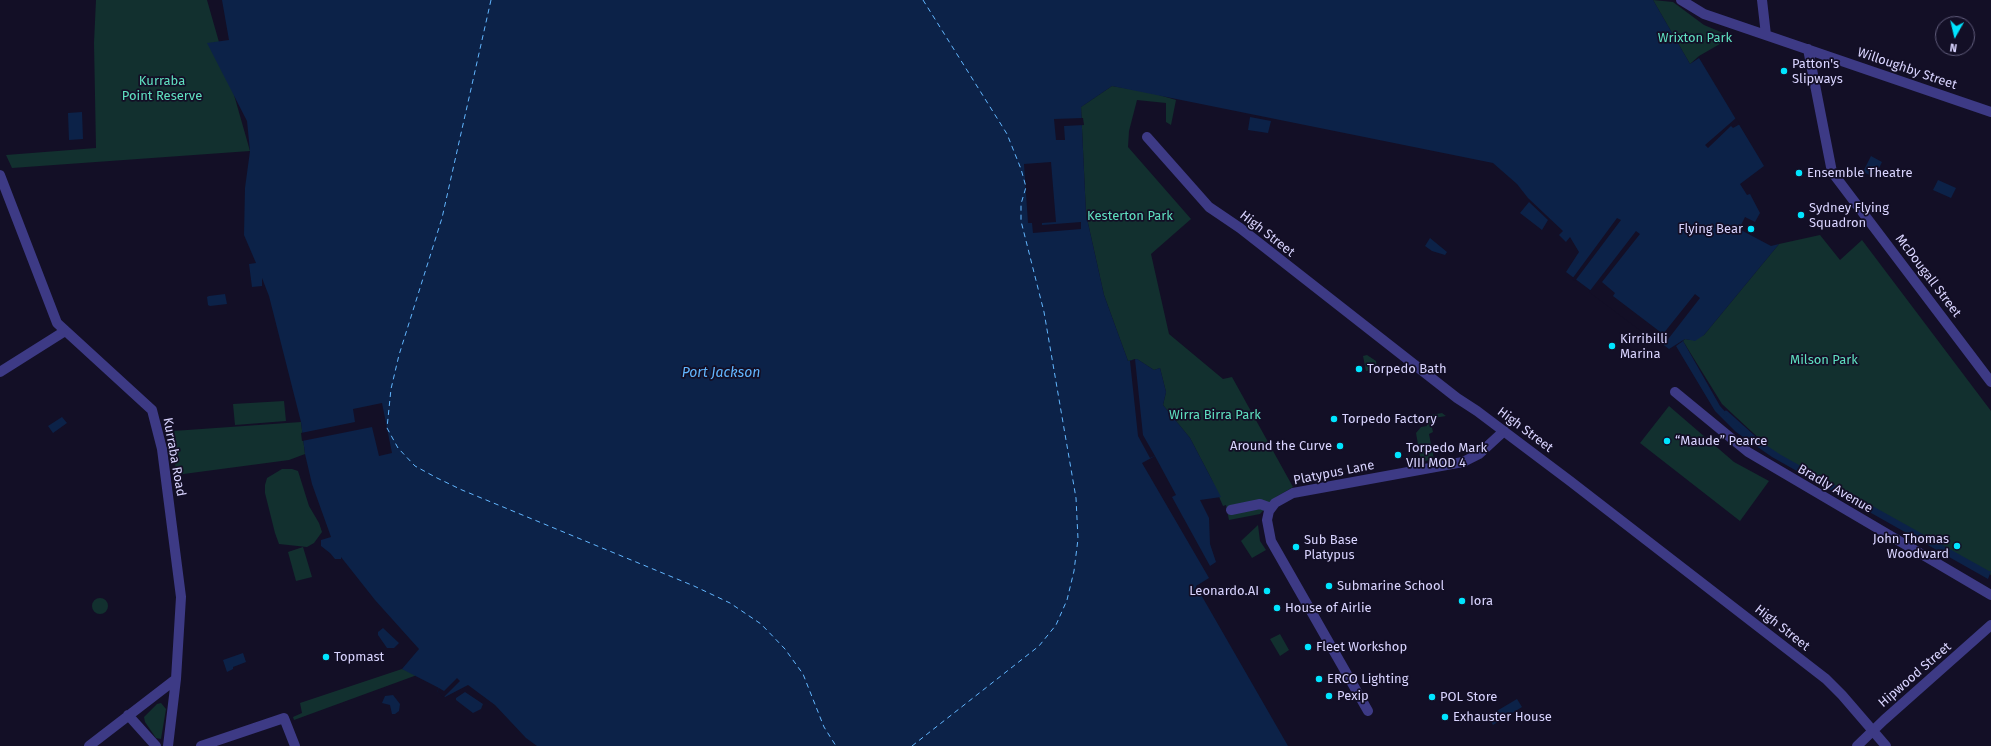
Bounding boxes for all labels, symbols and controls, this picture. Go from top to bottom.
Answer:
north arrow [1935,16,1975,56]
park label: Wrixton Park [1658,30,1732,46]
text: N [1949,40,1958,54]
street label: Willoughby Street [1855,45,1959,93]
place label: Patton's Slipways [1792,56,1843,87]
marker: Patton's Slipways [1779,66,1789,76]
park label: Kurraba Point Reserve [122,73,202,104]
place label: Ensemble Theatre [1807,165,1913,181]
marker: Ensemble Theatre [1794,168,1804,178]
place label: Sydney Flying Squadron [1809,200,1889,231]
park label: Kesterton Park [1087,208,1173,224]
street label: High Street [1236,208,1298,260]
marker: Sydney Flying Squadron [1796,210,1806,220]
place label: Flying Bear [1678,221,1743,237]
marker: Flying Bear [1746,224,1756,234]
street label: McDougall Street [1892,232,1964,320]
place label: Kirribilli Marina [1620,331,1668,362]
marker: Kirribilli Marina [1607,341,1617,351]
park label: Milson Park [1790,352,1858,368]
place label: Torpedo Bath [1367,361,1447,377]
marker: Torpedo Bath [1354,364,1364,374]
water label: Port Jackson [682,365,760,381]
street label: High Street [1494,404,1556,456]
park label: Wirra Birra Park [1169,407,1261,423]
place label: Torpedo Factory [1342,411,1437,427]
marker: Torpedo Factory [1329,414,1339,424]
street label: Kurraba Road [159,416,189,498]
place label: “Maude” Pearce [1675,433,1767,449]
marker: “Maude” Pearce [1662,436,1672,446]
place label: Around the Curve [1230,438,1332,454]
place label: Torpedo Mark VIII MOD 4 [1406,440,1487,471]
marker: Around the Curve [1335,441,1345,451]
marker: Torpedo Mark VIII MOD 4 [1393,450,1403,460]
street label: Platypus Lane [1292,458,1376,488]
street label: Bradly Avenue [1795,461,1875,517]
place label: John Thomas Woodward [1873,531,1949,562]
place label: Sub Base Platypus [1304,532,1358,563]
marker: John Thomas Woodward [1952,541,1962,551]
marker: Sub Base Platypus [1291,542,1301,552]
place label: Submarine School [1337,578,1444,594]
marker: Submarine School [1324,581,1334,591]
place label: Leonardo.AI [1189,583,1259,599]
marker: Leonardo.AI [1262,586,1272,596]
place label: Iora [1470,593,1493,609]
marker: Iora [1457,596,1467,606]
place label: House of Airlie [1285,600,1372,616]
street label: High Street [1751,602,1813,654]
marker: House of Airlie [1272,603,1282,613]
place label: Fleet Workshop [1316,639,1407,655]
street label: Hipwood Street [1875,639,1955,711]
marker: Fleet Workshop [1303,642,1313,652]
place label: Topmast [334,649,384,665]
marker: Topmast [321,652,331,662]
place label: ERCO Lighting [1327,671,1408,687]
marker: ERCO Lighting [1314,674,1324,684]
place label: Pexip [1337,688,1369,704]
place label: POL Store [1440,689,1497,705]
marker: Pexip [1324,691,1334,701]
marker: POL Store [1427,692,1437,702]
place label: Exhauster House [1453,709,1552,725]
marker: Exhauster House [1440,712,1450,722]

